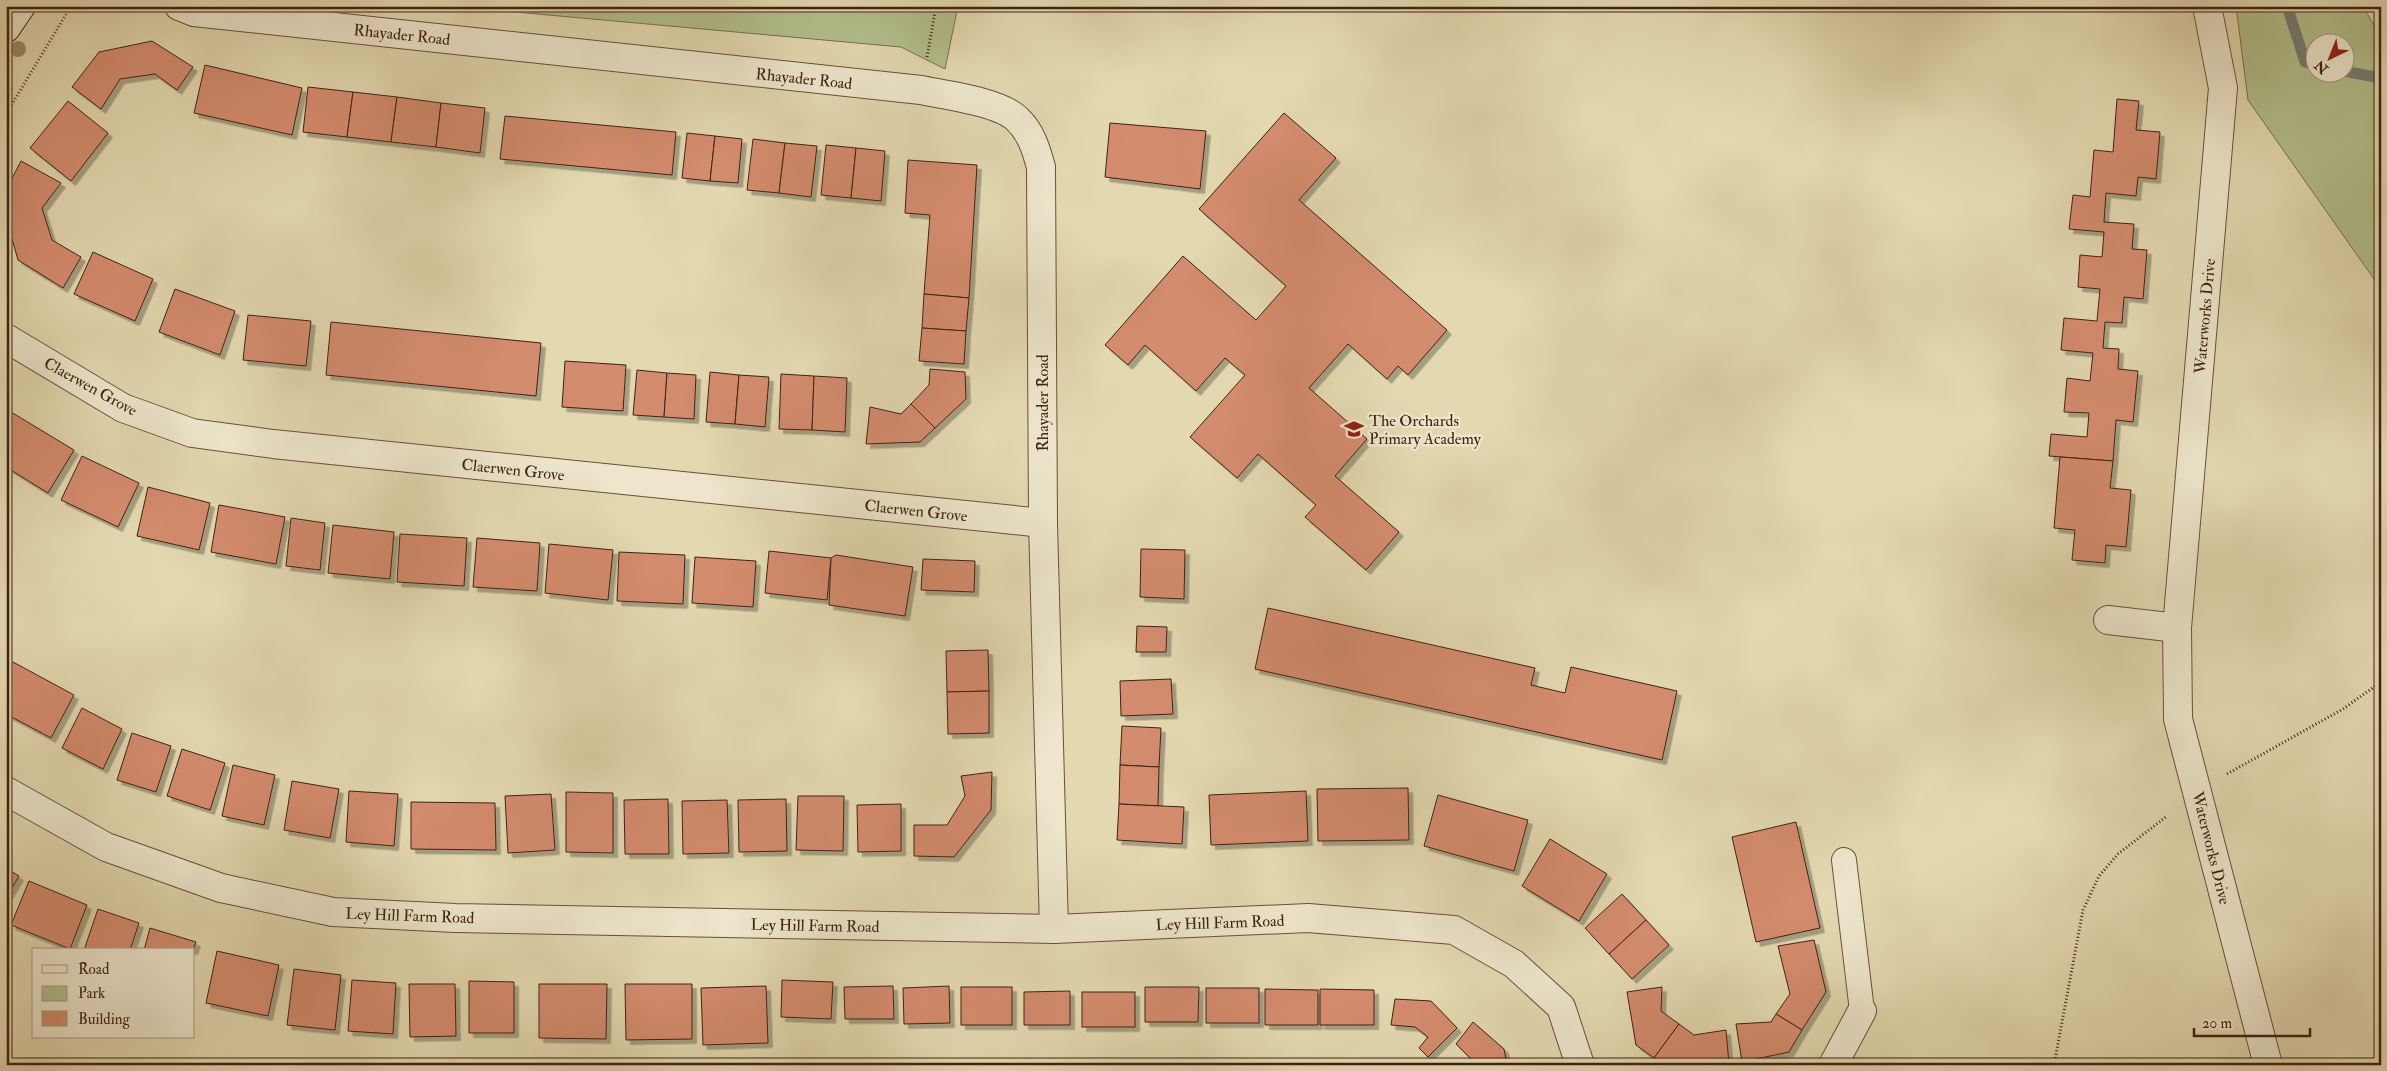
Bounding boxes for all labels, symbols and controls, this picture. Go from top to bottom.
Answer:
street label: Rhayader Road [353,20,451,50]
north arrow [2304,32,2354,82]
text: N [2311,56,2333,78]
street label: Rhayader Road [755,64,853,94]
street label: Waterworks Drive [2190,257,2220,376]
street label: Claerwen Grove [40,353,141,421]
street label: Rhayader Road [1033,354,1053,452]
place label: The Orchards Primary Academy [1369,411,1482,449]
school or university icon: The Orchards Primary Academy [1343,418,1365,440]
street label: Claerwen Grove [460,455,566,485]
street label: Claerwen Grove [863,496,969,526]
street label: Waterworks Drive [2187,789,2235,907]
street label: Ley Hill Farm Road [345,904,475,928]
street label: Ley Hill Farm Road [1155,911,1285,935]
street label: Ley Hill Farm Road [750,915,880,937]
legend [32,948,195,1038]
text: Road [78,960,110,979]
text: Park [78,984,105,1003]
scale bar [2194,1006,2311,1038]
text: Building [78,1010,130,1029]
text: 20 m [2202,1014,2232,1033]

